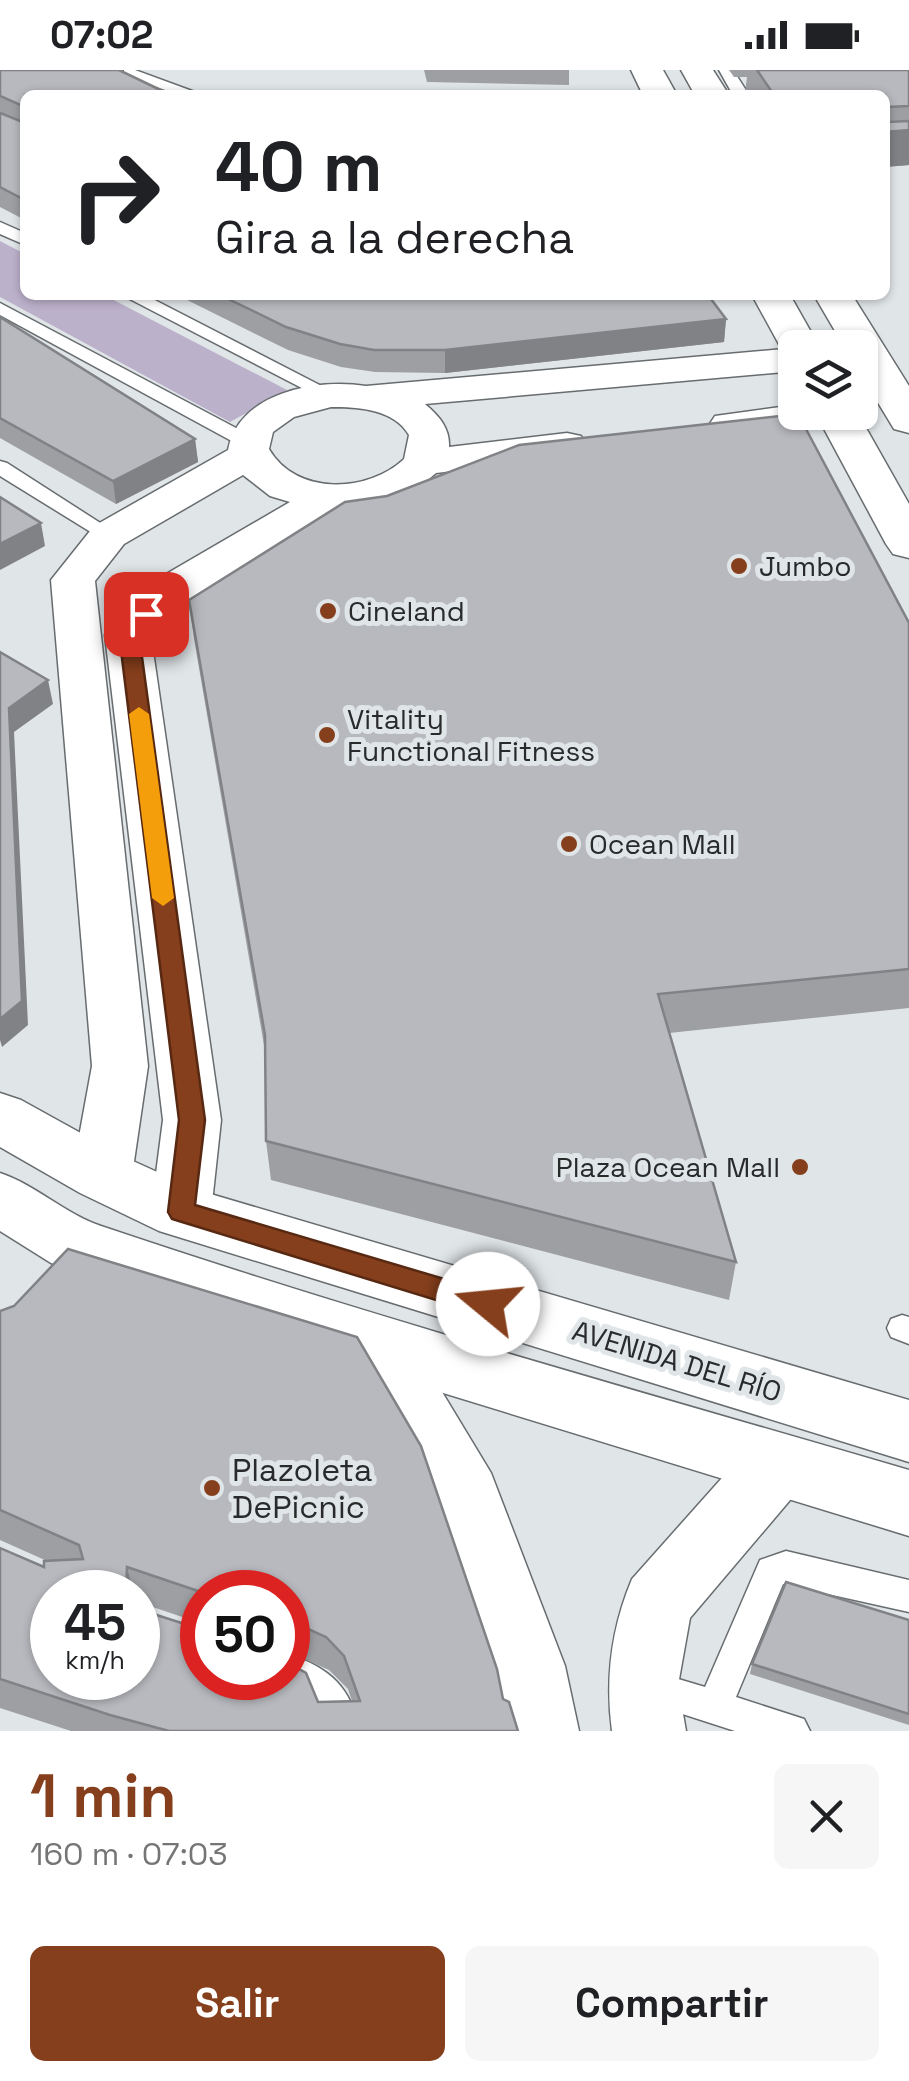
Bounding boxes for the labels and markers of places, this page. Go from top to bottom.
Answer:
place label: Jumbo [759,548,851,584]
marker: Jumbo [728,555,750,577]
pin [104,572,189,657]
place label: Cineland [348,593,465,629]
marker: Cineland [317,600,339,622]
place label: Vitality Functional Fitness [347,701,595,769]
marker: Vitality Functional Fitness [316,724,338,746]
place label: Ocean Mall [589,826,736,862]
marker: Ocean Mall [558,833,580,855]
place label: Plaza Ocean Mall [556,1149,780,1185]
marker: Plaza Ocean Mall [789,1156,811,1178]
place label: Plazoleta DePicnic [232,1450,373,1527]
marker: Plazoleta DePicnic [201,1477,223,1499]

